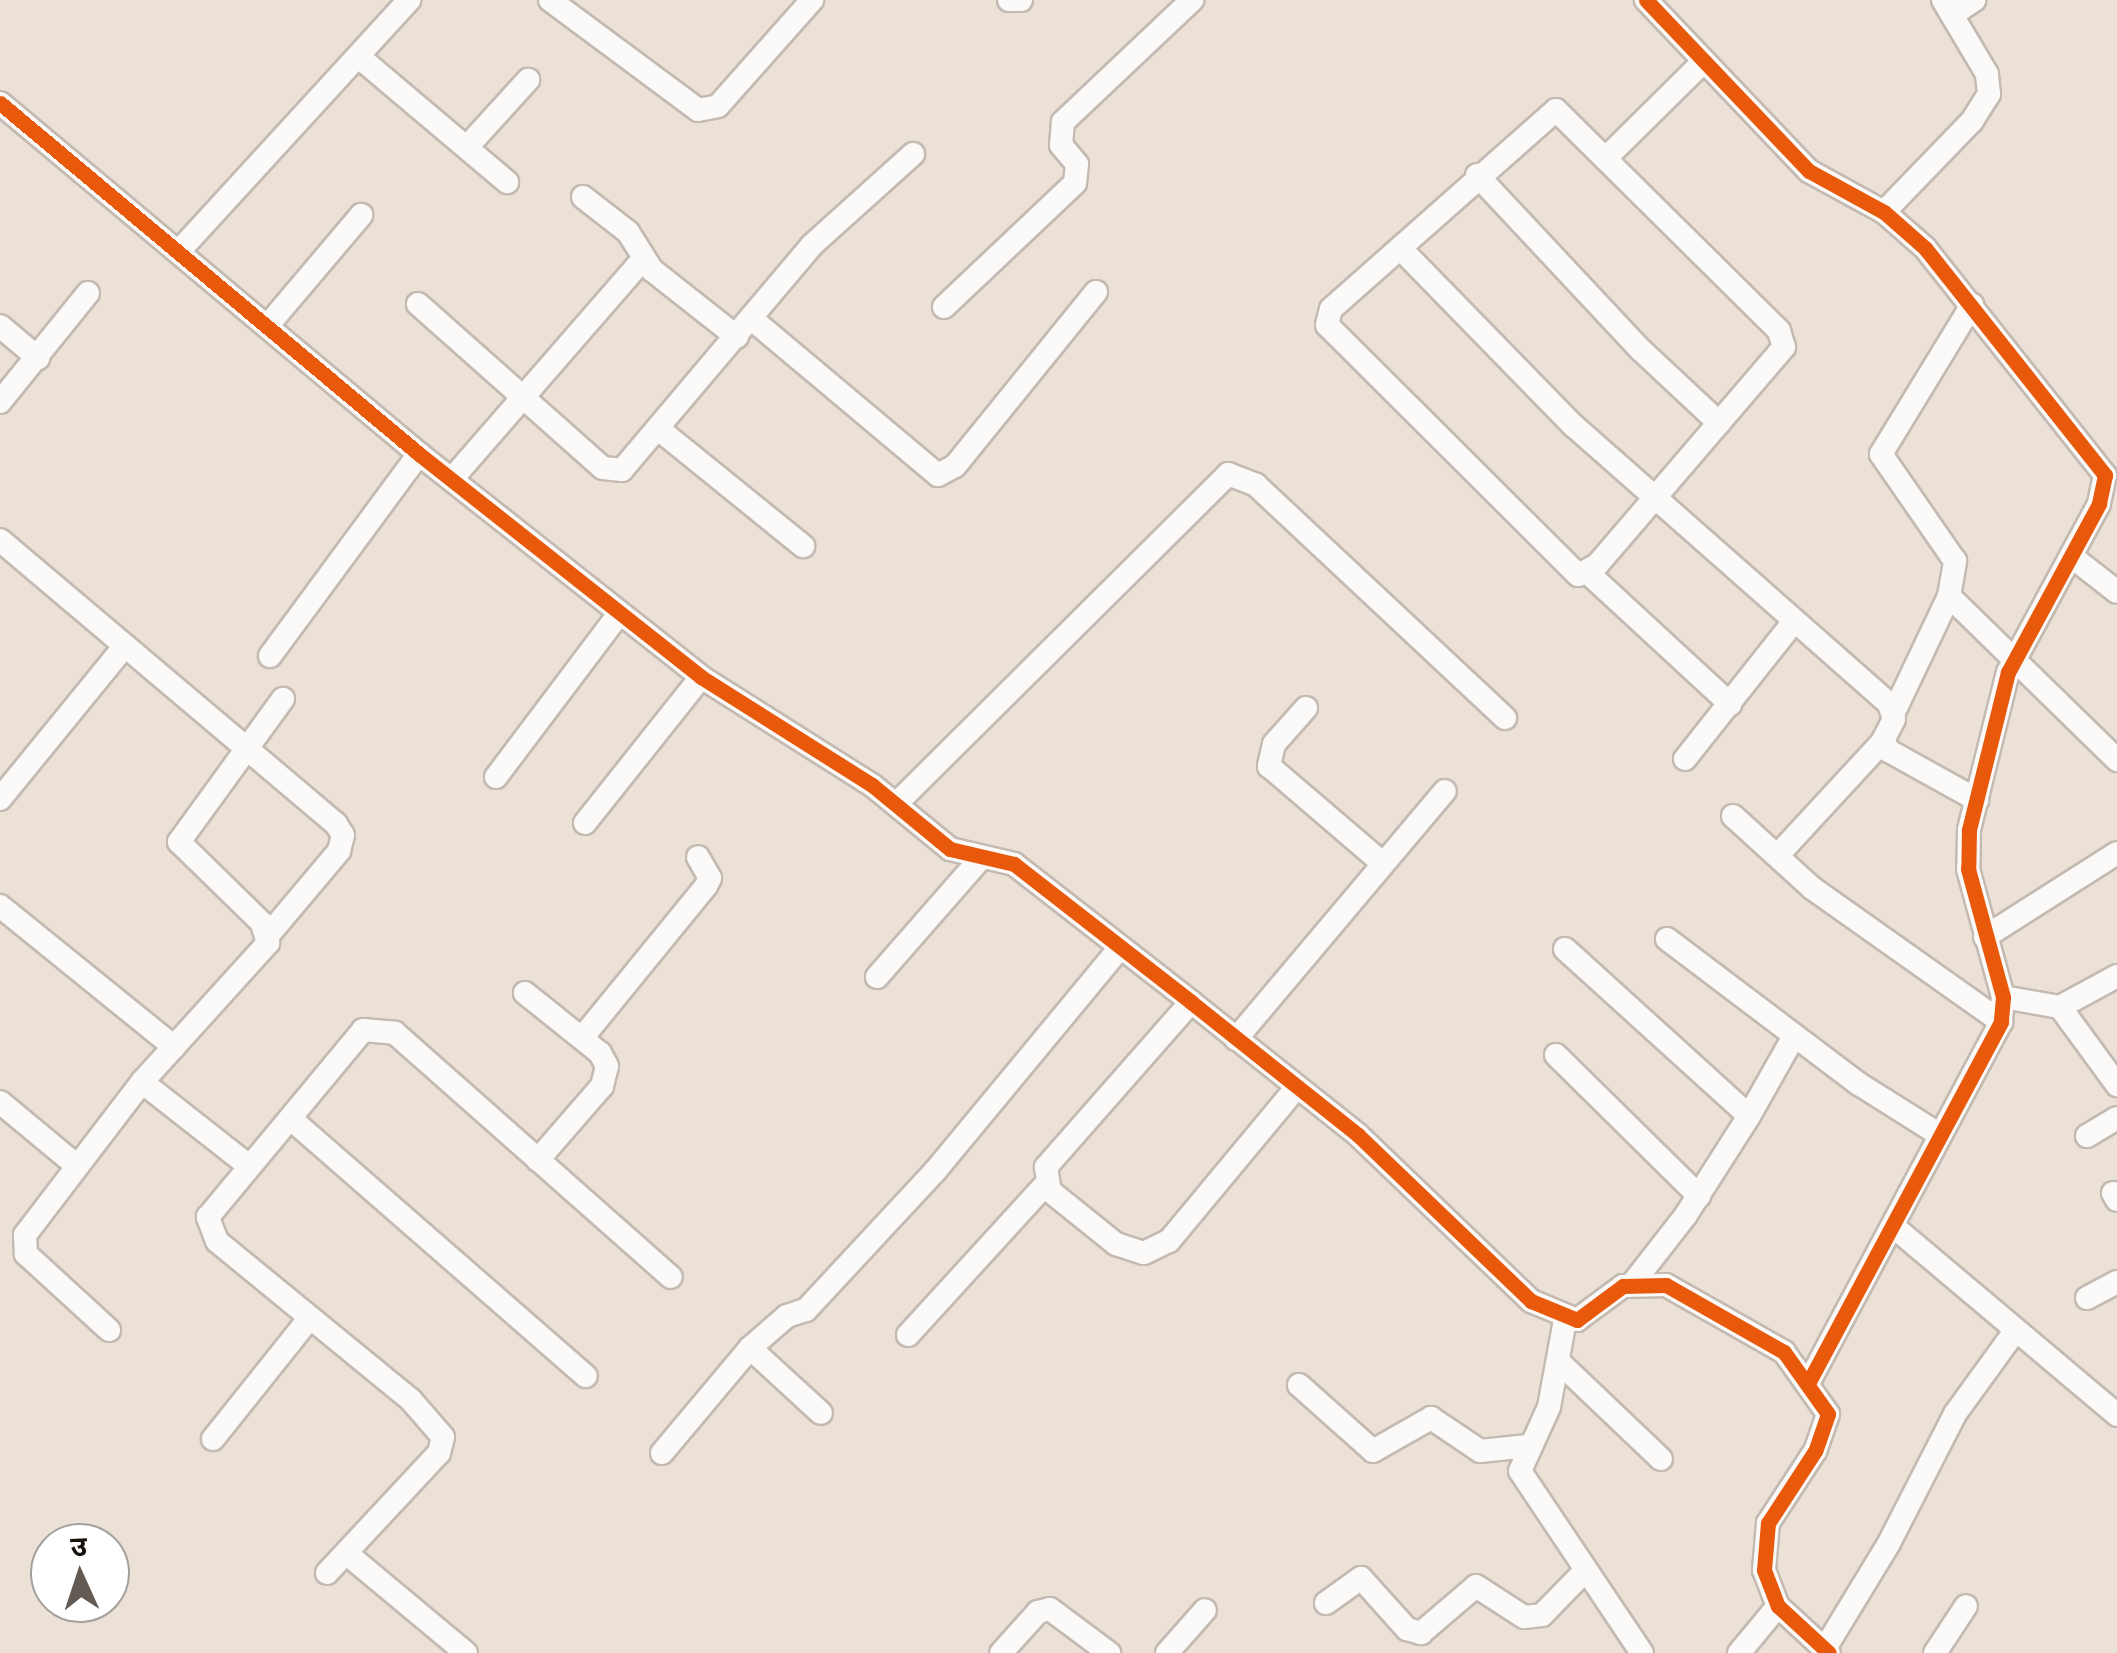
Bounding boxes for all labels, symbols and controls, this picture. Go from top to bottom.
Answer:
north arrow [30,1523,130,1623]
text: उ [69,1526,88,1564]

